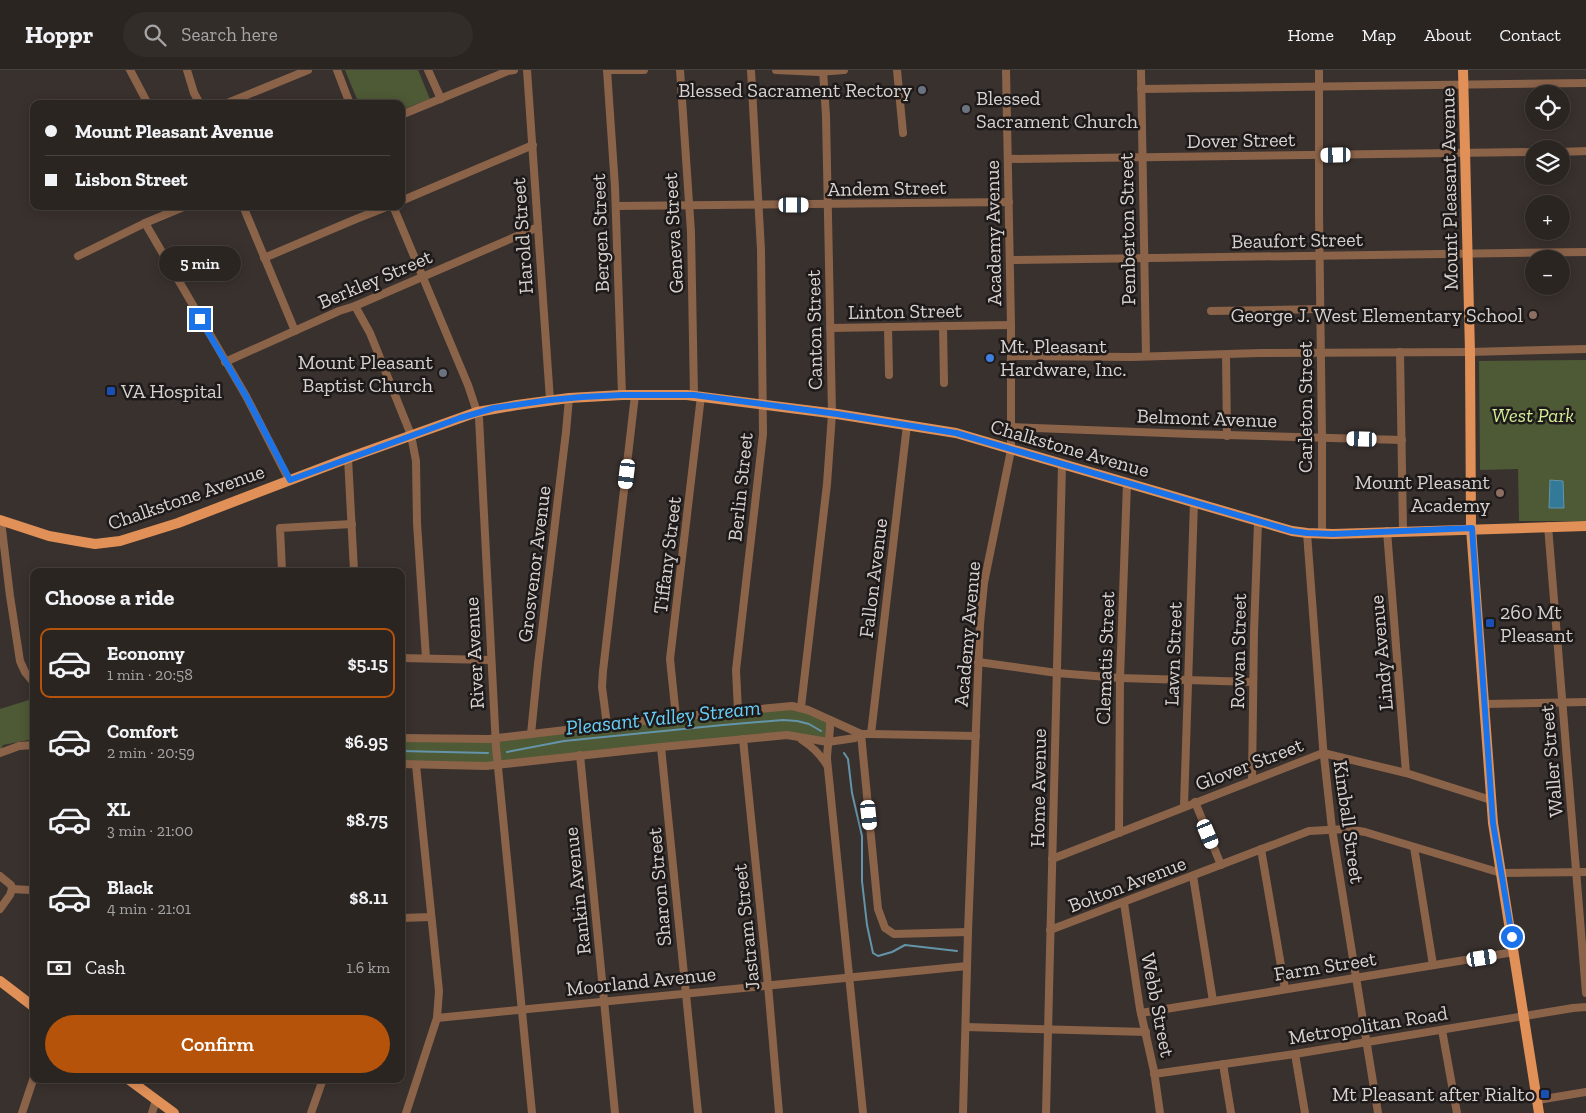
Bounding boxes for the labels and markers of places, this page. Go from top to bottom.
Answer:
place label: Blessed Sacrament Rectory [678,78,913,102]
marker: Blessed Sacrament Rectory [916,84,928,96]
place label: Blessed Sacrament Church [976,86,1139,133]
marker: Blessed Sacrament Church [960,103,972,115]
place label: George J. West Elementary School [1231,303,1523,327]
marker: George J. West Elementary School [1527,309,1539,321]
place label: Mt. Pleasant Hardware, Inc. [1000,334,1126,381]
place label: Mount Pleasant Baptist Church [298,350,434,397]
marker: Mt. Pleasant Hardware, Inc. [984,352,996,364]
marker: Mount Pleasant Baptist Church [437,367,449,379]
place label: VA Hospital [120,379,222,403]
marker: VA Hospital [105,385,117,397]
place label: Mount Pleasant Academy [1355,470,1491,517]
marker: Mount Pleasant Academy [1494,487,1506,499]
place label: 260 Mt Pleasant [1500,600,1574,647]
marker: 260 Mt Pleasant [1484,617,1496,629]
place label: Mt Pleasant after Rialto [1332,1082,1535,1106]
marker: Mt Pleasant after Rialto [1539,1088,1551,1100]

